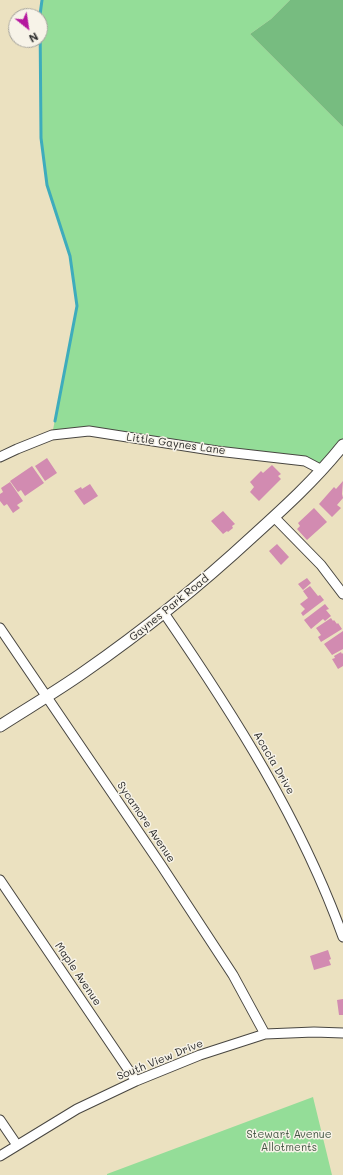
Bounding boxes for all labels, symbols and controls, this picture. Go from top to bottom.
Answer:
north arrow [8,8,48,48]
text: N [26,29,41,47]
street label: Little Gaynes Lane [126,431,226,457]
street label: Gaynes Park Road [127,572,211,644]
street label: Acacia Drive [251,729,297,797]
street label: Sycamore Avenue [114,779,178,865]
street label: Maple Avenue [52,940,104,1008]
street label: South View Drive [115,1037,205,1083]
park label: Stewart Avenue Allotments [246,1128,332,1154]

